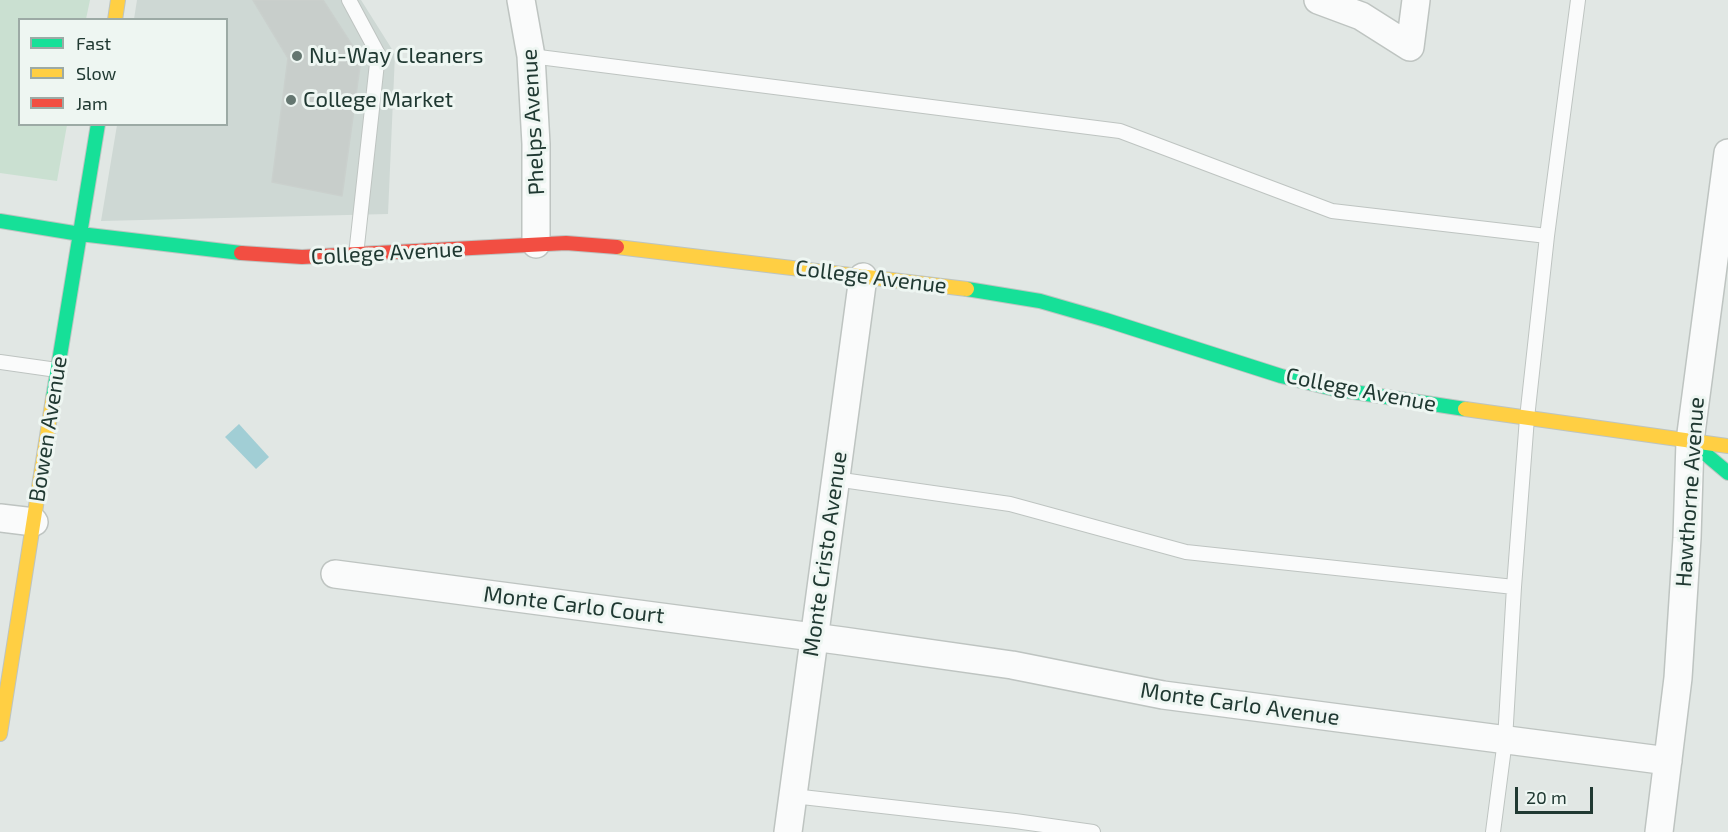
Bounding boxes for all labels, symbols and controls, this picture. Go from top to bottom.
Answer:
legend [18,18,228,126]
text: Fast [76,32,111,54]
place label: Nu-Way Cleaners [309,43,483,69]
street label: Phelps Avenue [516,48,550,196]
marker: Nu-Way Cleaners [290,49,304,63]
text: Slow [76,62,116,84]
place label: College Market [303,87,453,113]
text: Jam [76,92,108,114]
marker: College Market [284,93,298,107]
street label: College Avenue [310,236,464,270]
street label: College Avenue [794,255,948,299]
street label: Bowen Avenue [23,354,73,504]
street label: College Avenue [1284,362,1438,418]
street label: Hawthorne Avenue [1670,396,1710,588]
street label: Monte Cristo Avenue [798,450,852,658]
street label: Monte Carlo Court [482,581,666,629]
street label: Monte Carlo Avenue [1139,677,1341,731]
scale bar [1518,775,1596,813]
text: 20 m [1526,786,1567,808]

